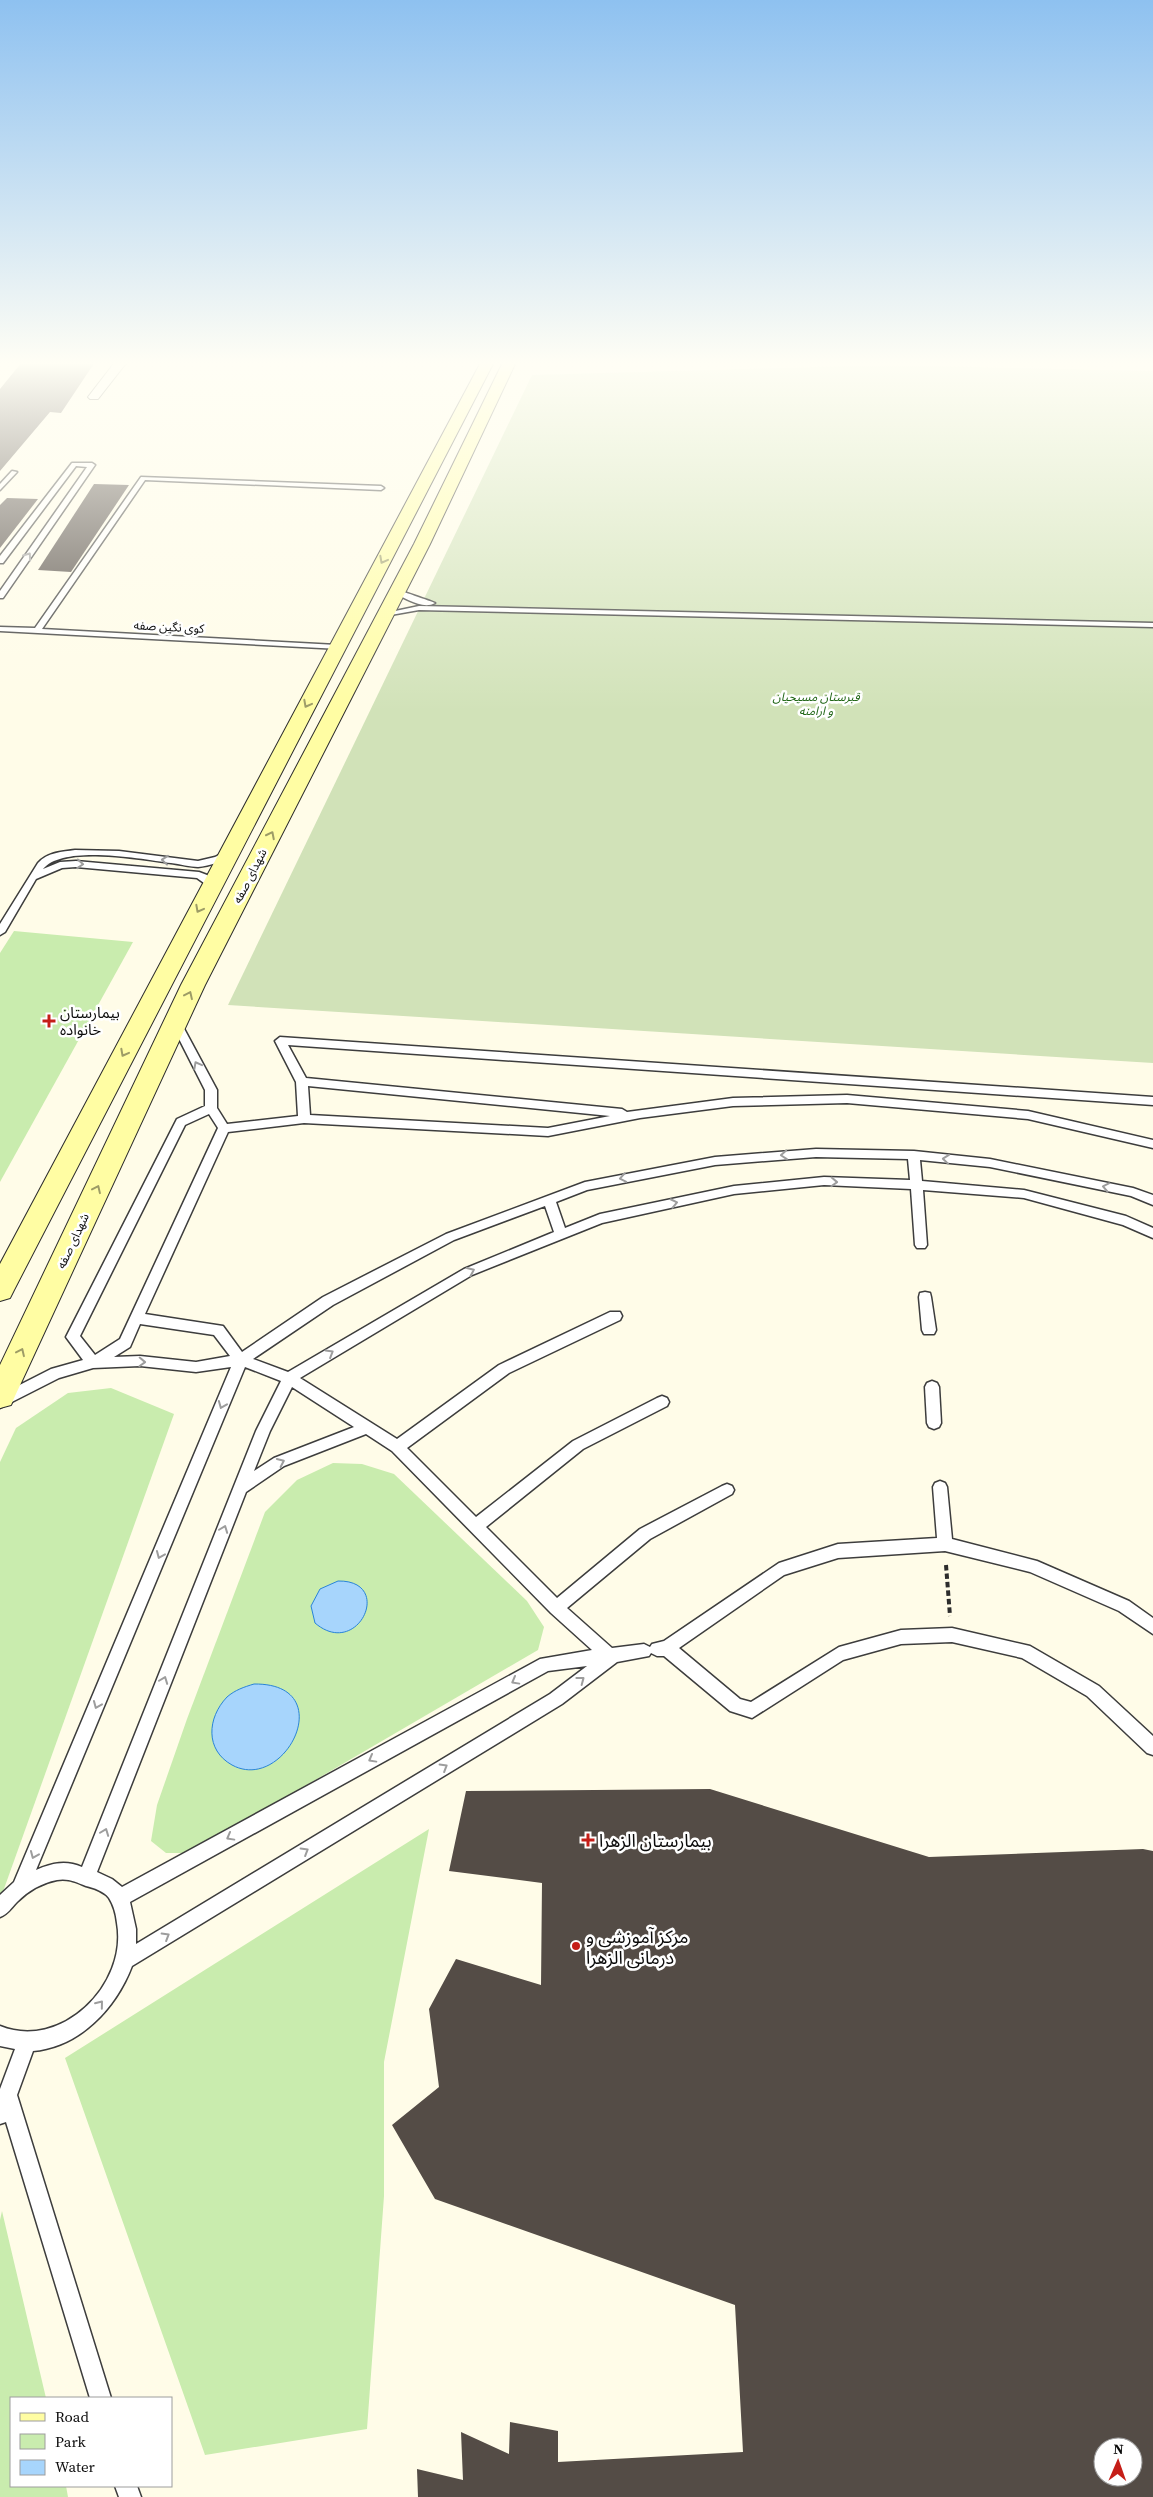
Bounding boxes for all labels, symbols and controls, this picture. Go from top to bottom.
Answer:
one-way arrow [22,552,31,562]
one-way arrow [379,555,389,564]
street label: کوی نگین صفه [133,617,206,637]
park label: قبرستان مسیحیان و ارامنه [772,689,861,719]
one-way arrow [303,698,313,707]
one-way arrow [265,831,275,840]
street label: شهدای صفه [229,846,271,906]
one-way arrow [161,855,169,866]
one-way arrow [77,859,85,870]
one-way arrow [195,904,205,913]
one-way arrow [183,991,193,1000]
place label: بیمارستان خانواده [60,1002,120,1040]
marker: بیمارستان خانواده [42,1014,56,1028]
one-way arrow [120,1048,130,1057]
one-way arrow [193,1061,203,1070]
one-way arrow [780,1150,788,1161]
one-way arrow [942,1154,950,1165]
one-way arrow [619,1173,628,1183]
one-way arrow [831,1176,839,1187]
one-way arrow [1102,1182,1111,1192]
one-way arrow [91,1185,102,1194]
one-way arrow [669,1198,678,1209]
street label: شهدای صفه [53,1211,93,1271]
one-way arrow [466,1266,475,1277]
one-way arrow [14,1348,25,1357]
one-way arrow [325,1349,334,1359]
one-way arrow [138,1356,146,1367]
one-way arrow [218,1400,229,1409]
one-way arrow [276,1458,285,1469]
one-way arrow [218,1525,228,1534]
one-way arrow [155,1550,166,1559]
one-way arrow [511,1674,520,1684]
one-way arrow [159,1677,169,1685]
one-way arrow [575,1677,585,1686]
one-way arrow [93,1700,103,1709]
one-way arrow [369,1753,378,1763]
one-way arrow [438,1764,447,1773]
one-way arrow [99,1828,109,1837]
place label: بیمارستان الزهرا [599,1828,712,1853]
one-way arrow [226,1831,235,1841]
marker: بیمارستان الزهرا [581,1833,595,1847]
one-way arrow [299,1848,308,1858]
one-way arrow [30,1850,41,1859]
place label: مرکز آموزشی و درمانی الزهرا [586,1924,688,1970]
one-way arrow [160,1932,169,1942]
marker: مرکز آموزشی و درمانی الزهرا [570,1940,582,1952]
one-way arrow [94,2001,103,2010]
legend [10,2397,172,2487]
text: Road [55,2406,89,2427]
text: Park [55,2431,87,2452]
north arrow [1093,2437,1143,2487]
text: N [1113,2439,1124,2459]
text: Water [55,2456,96,2477]

